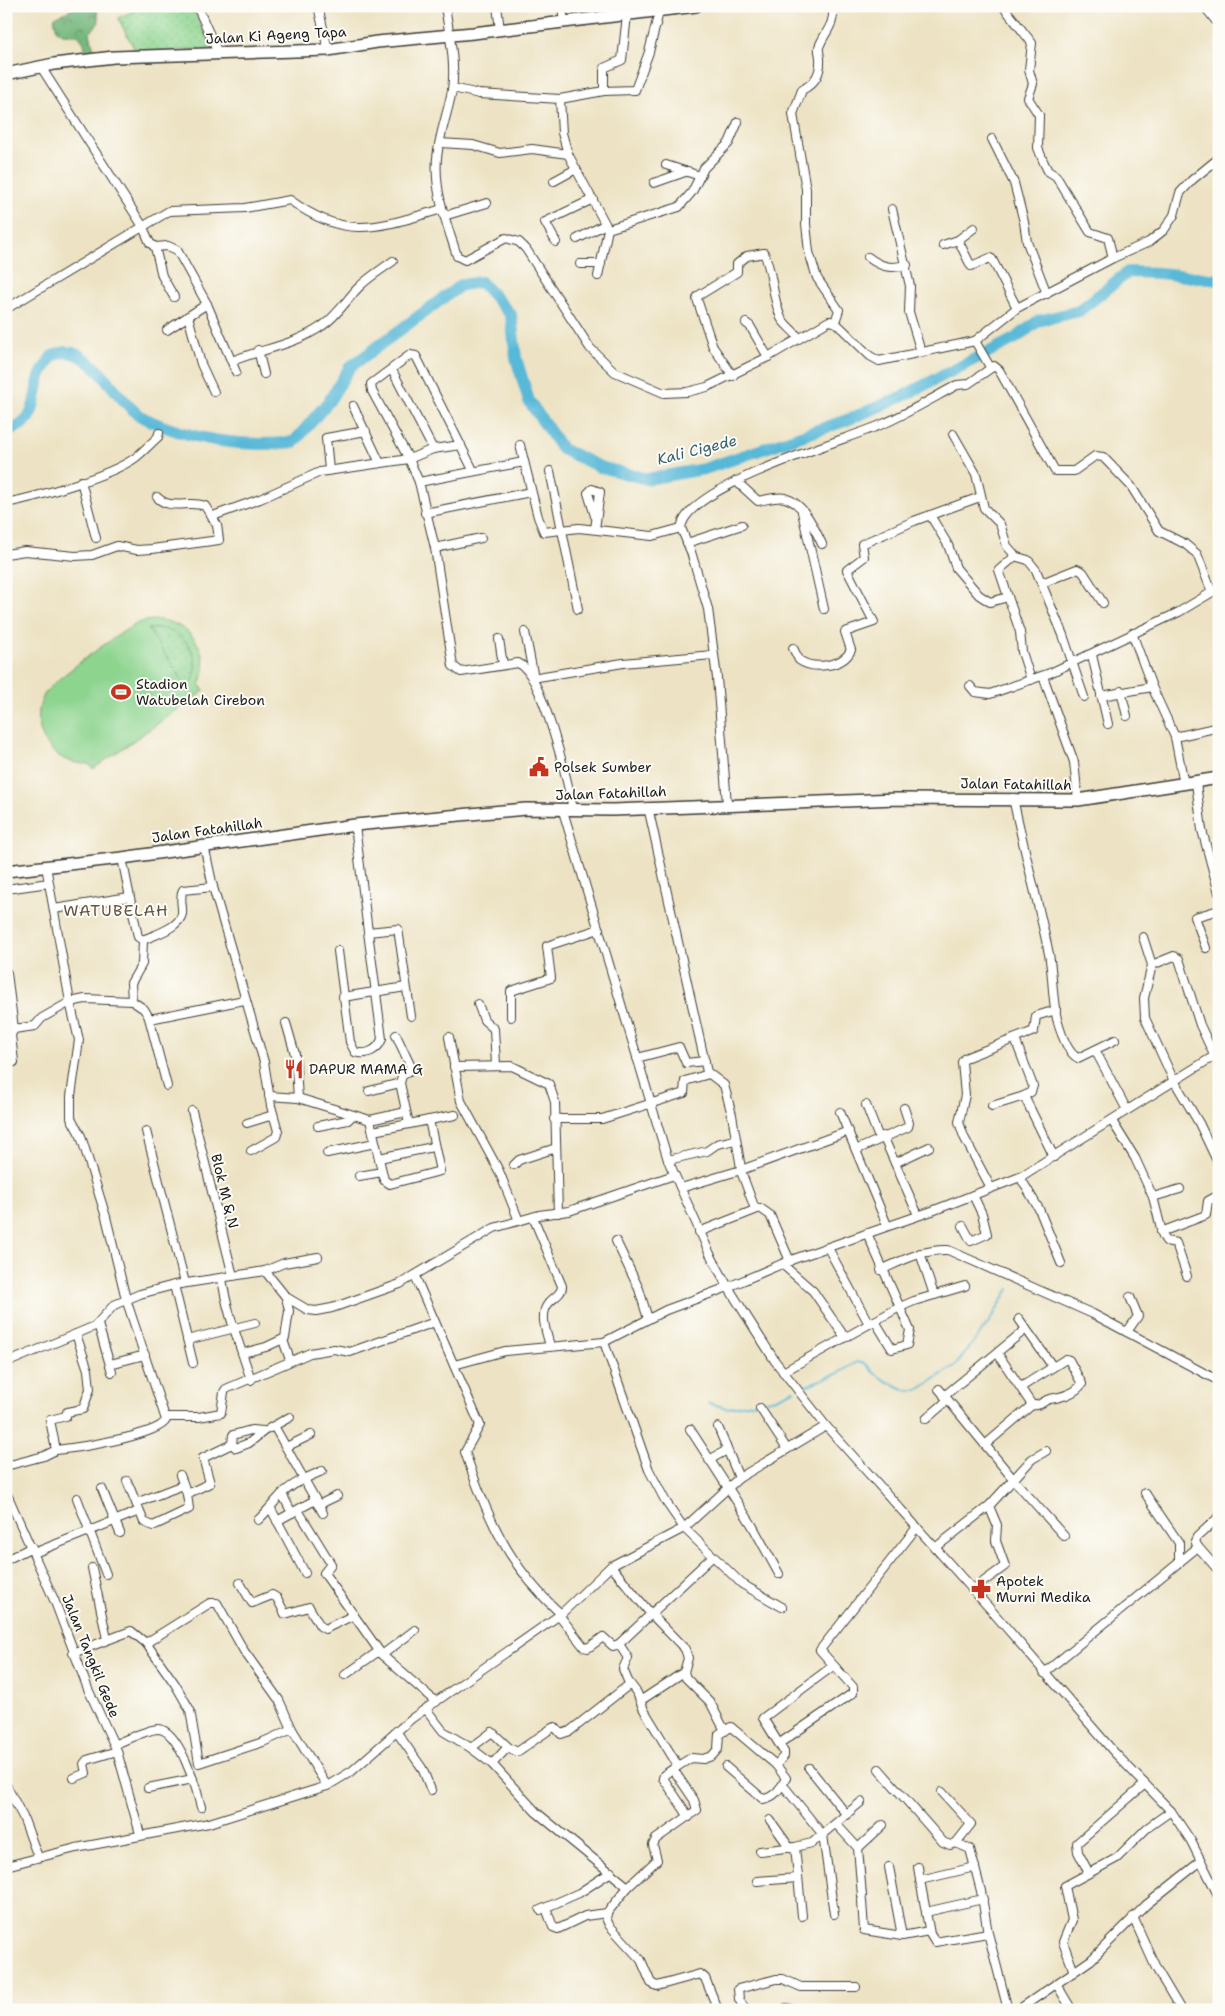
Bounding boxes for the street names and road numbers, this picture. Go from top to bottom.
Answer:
street label: Jalan Ki Ageng Tapa [205,22,347,48]
street label: Jalan Fatahillah [960,774,1072,794]
street label: Jalan Fatahillah [555,782,667,804]
street label: Jalan Fatahillah [151,813,263,847]
street label: Blok M & N [207,1152,243,1230]
street label: Jalan Tangkil Gede [58,1592,124,1720]

